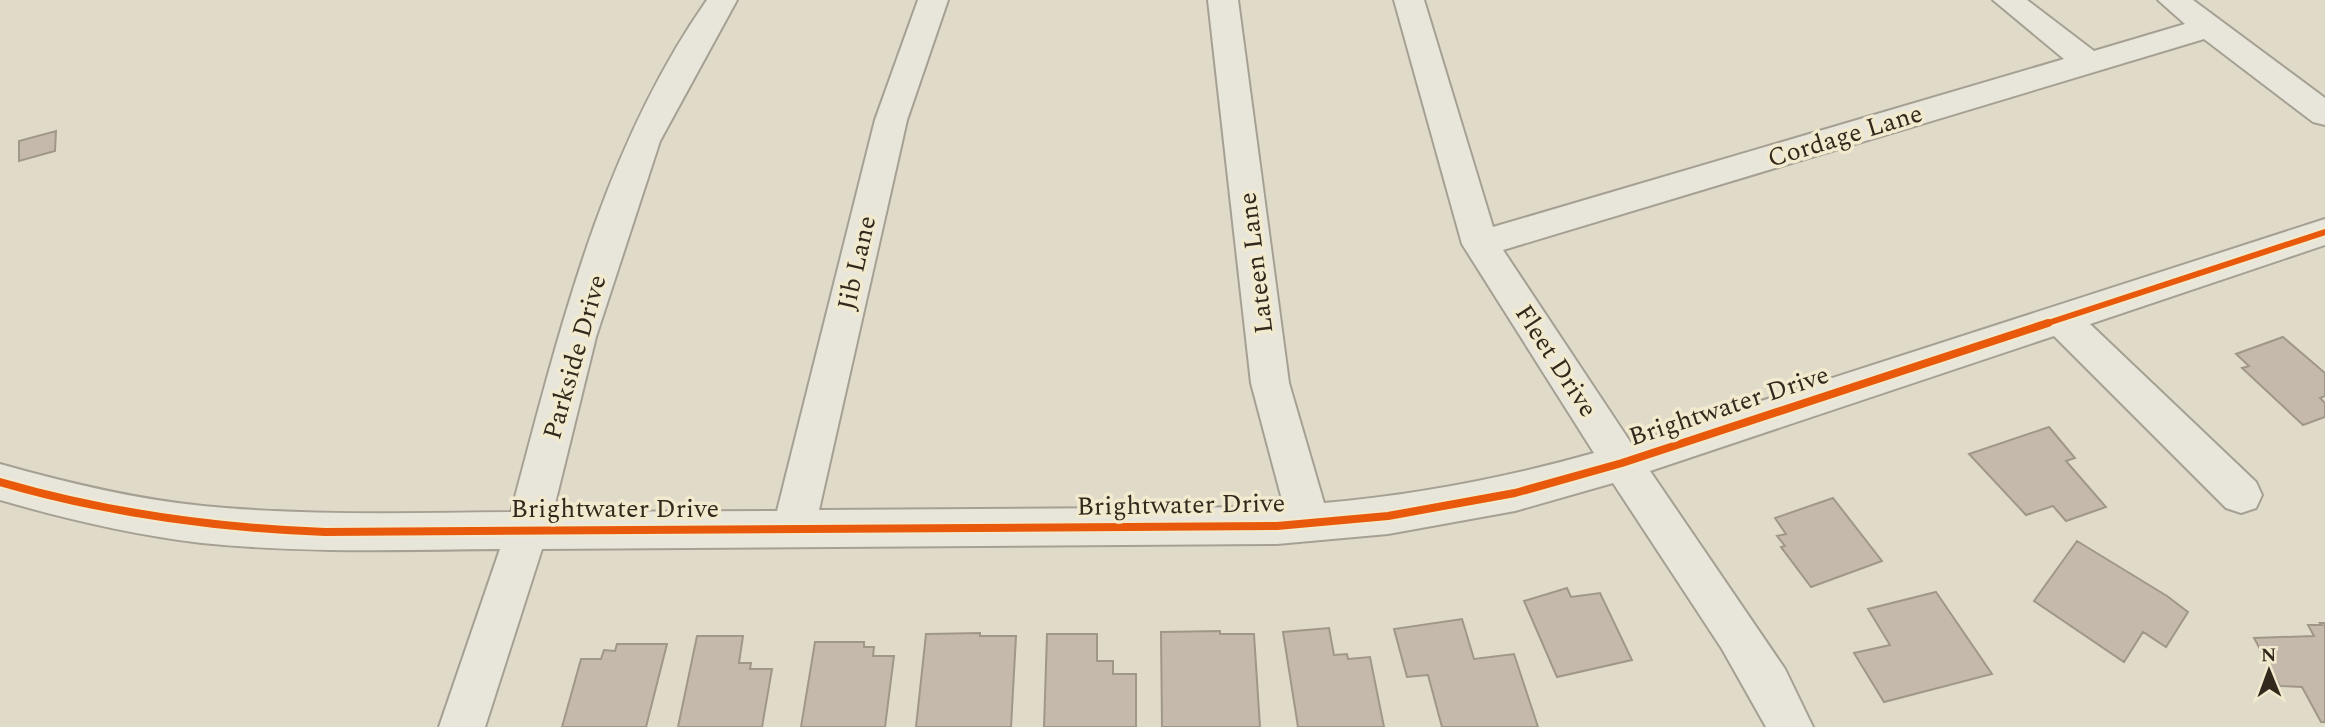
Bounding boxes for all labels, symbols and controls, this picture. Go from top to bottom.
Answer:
street label: Cordage Lane [1763,93,1927,179]
street label: Lateen Lane [1227,190,1285,336]
street label: Jib Lane [827,212,887,314]
street label: Parkside Drive [532,270,618,444]
street label: Fleet Drive [1504,297,1608,425]
street label: Brightwater Drive [1624,355,1834,457]
street label: Brightwater Drive [1076,483,1286,527]
street label: Brightwater Drive [511,489,719,529]
north arrow [2234,636,2304,706]
text: N [2261,641,2277,670]

